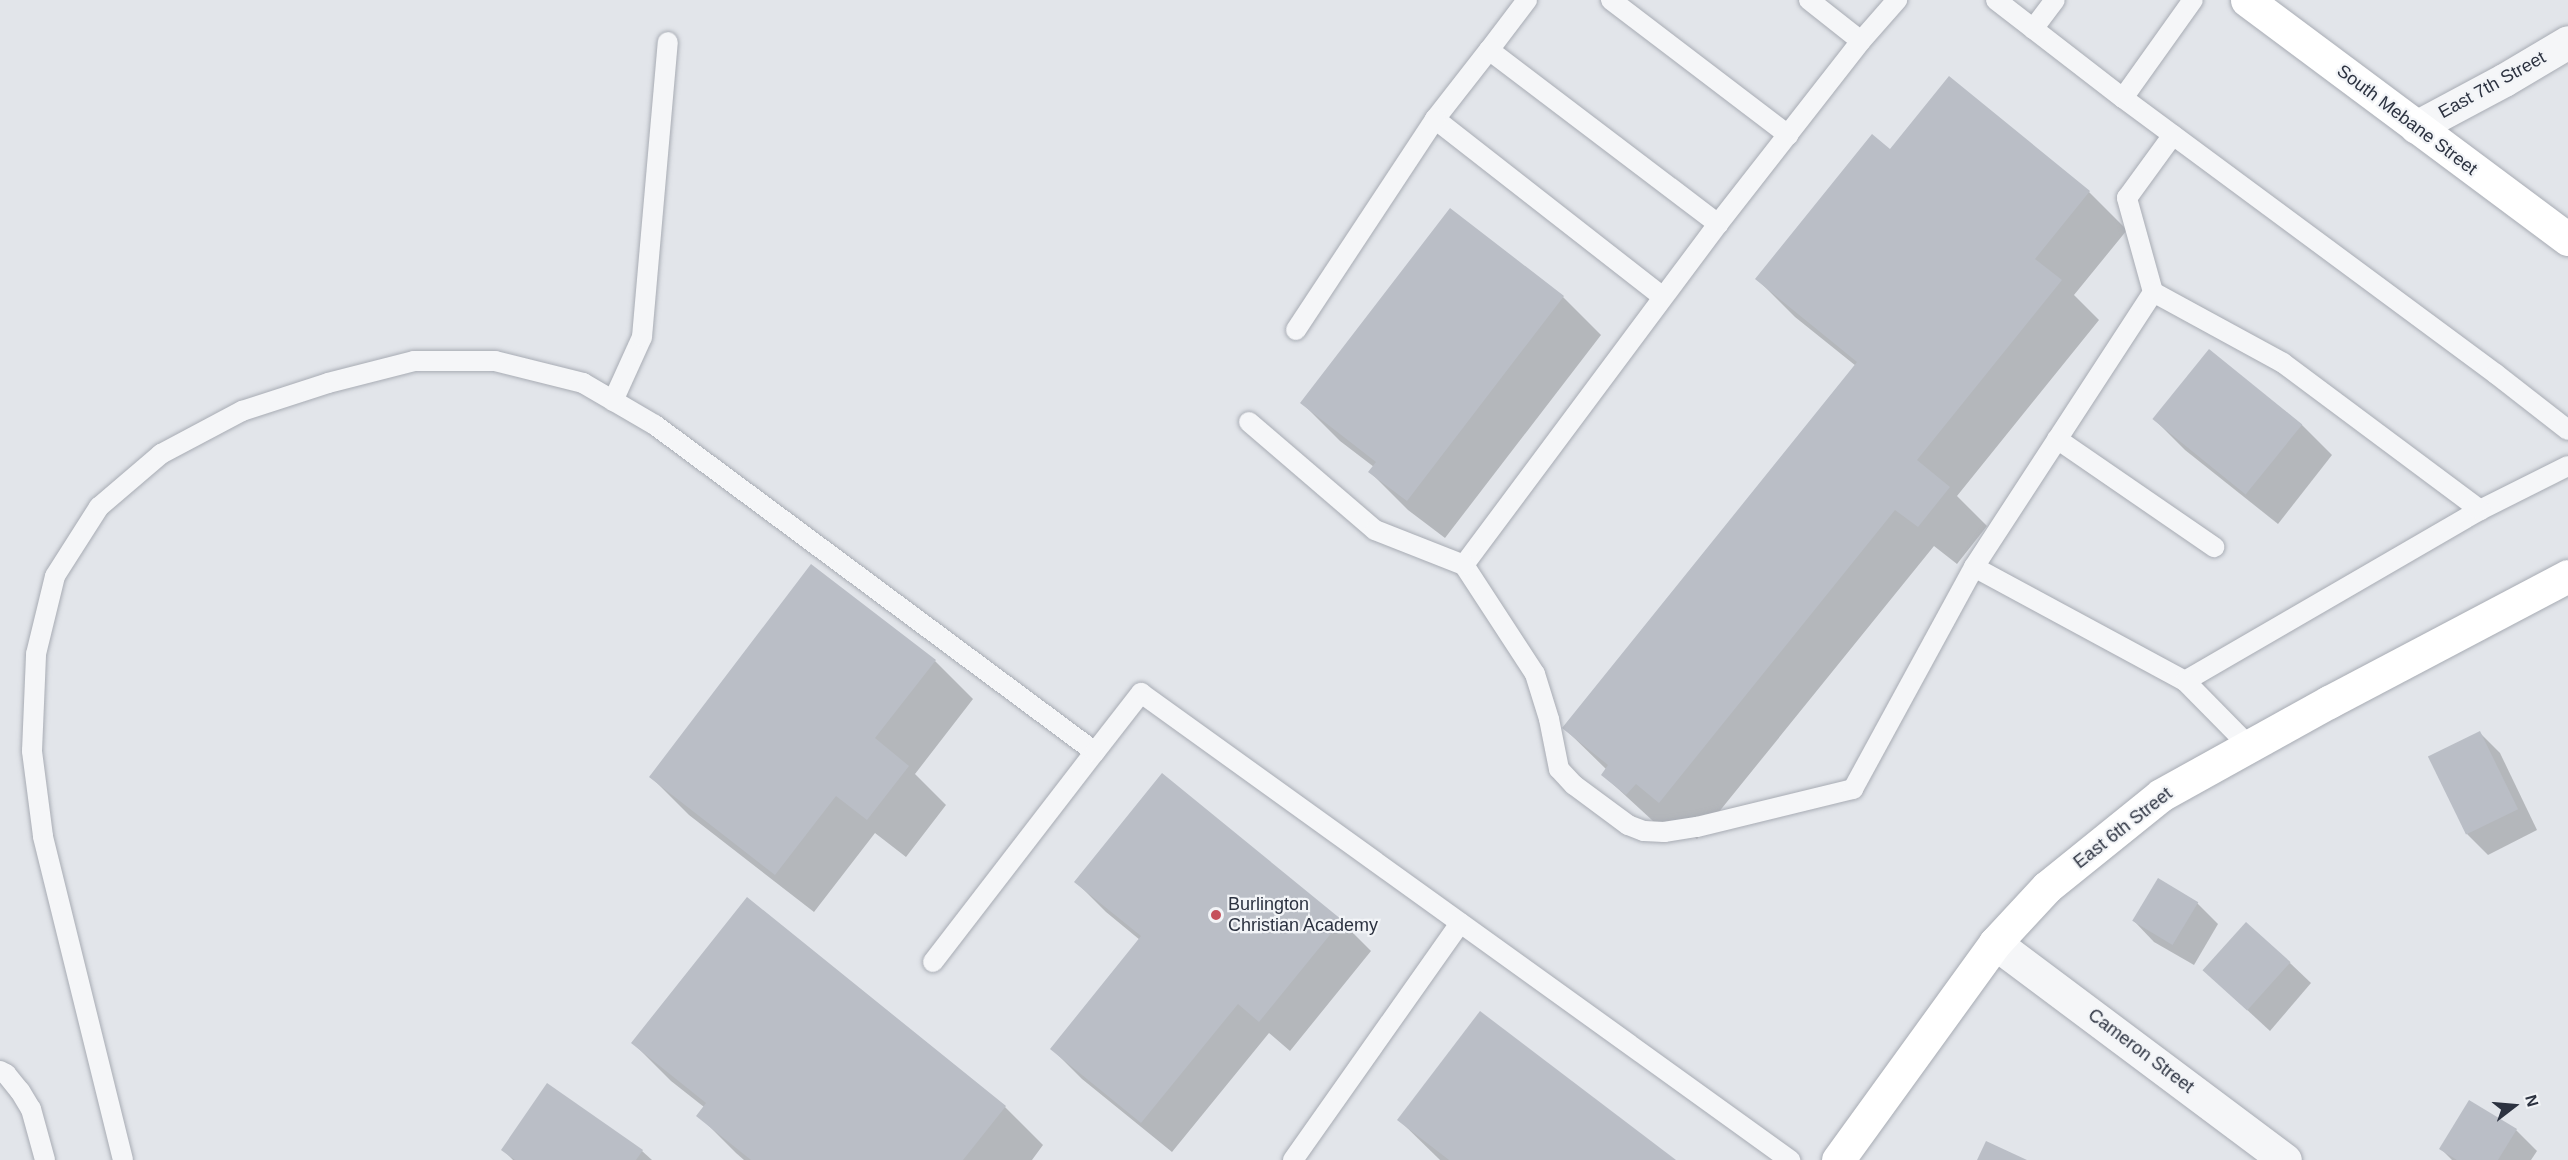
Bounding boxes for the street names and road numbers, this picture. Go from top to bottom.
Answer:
street label: East 7th Street [2435,47,2549,123]
street label: South Mebane Street [2333,60,2481,180]
street label: East 6th Street [2069,783,2177,873]
street label: Cameron Street [2084,1004,2198,1098]

